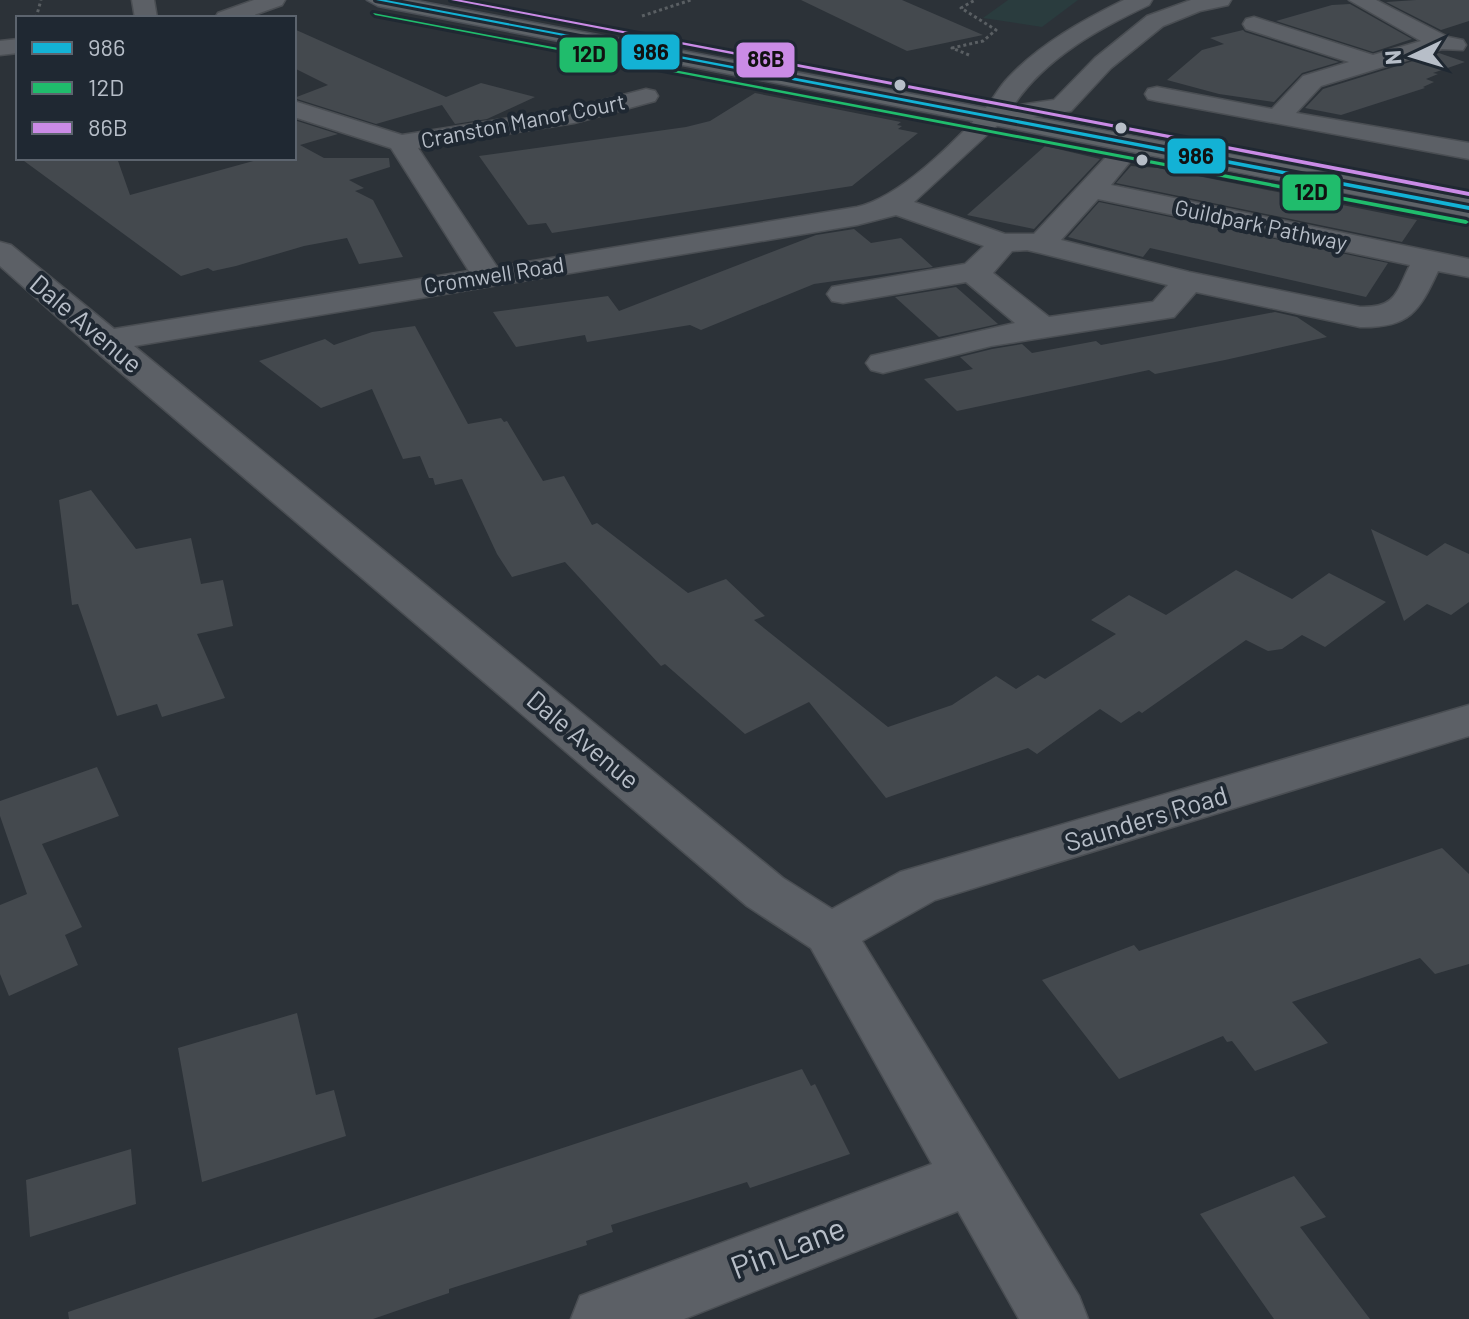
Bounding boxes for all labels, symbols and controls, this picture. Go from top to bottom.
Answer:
legend [16,16,296,160]
north arrow [1373,16,1453,96]
text: 986 [88,32,125,61]
line badge: 986 [620,33,681,71]
line badge: 12D [558,36,619,74]
text: 986 [633,38,669,64]
text: 12D [572,40,606,66]
line badge: 86B [735,41,796,79]
text: 86B [747,45,785,71]
text: N [1379,49,1406,66]
text: 12D [88,72,124,101]
unlabelled marker [892,77,908,93]
street label: Cranston Manor Court [419,87,627,153]
text: 86B [88,112,128,141]
unlabelled marker [1113,120,1129,136]
line badge: 986 [1166,137,1227,175]
text: 986 [1178,142,1214,168]
unlabelled marker [1134,152,1150,168]
line badge: 12D [1281,173,1342,212]
text: 12D [1294,178,1328,204]
street label: Guildpark Pathway [1173,193,1350,255]
street label: Cromwell Road [422,250,566,298]
street label: Dale Avenue [25,267,149,379]
street label: Dale Avenue [522,683,646,795]
street label: Saunders Road [1060,778,1231,857]
street label: Pin Lane [725,1207,850,1285]

